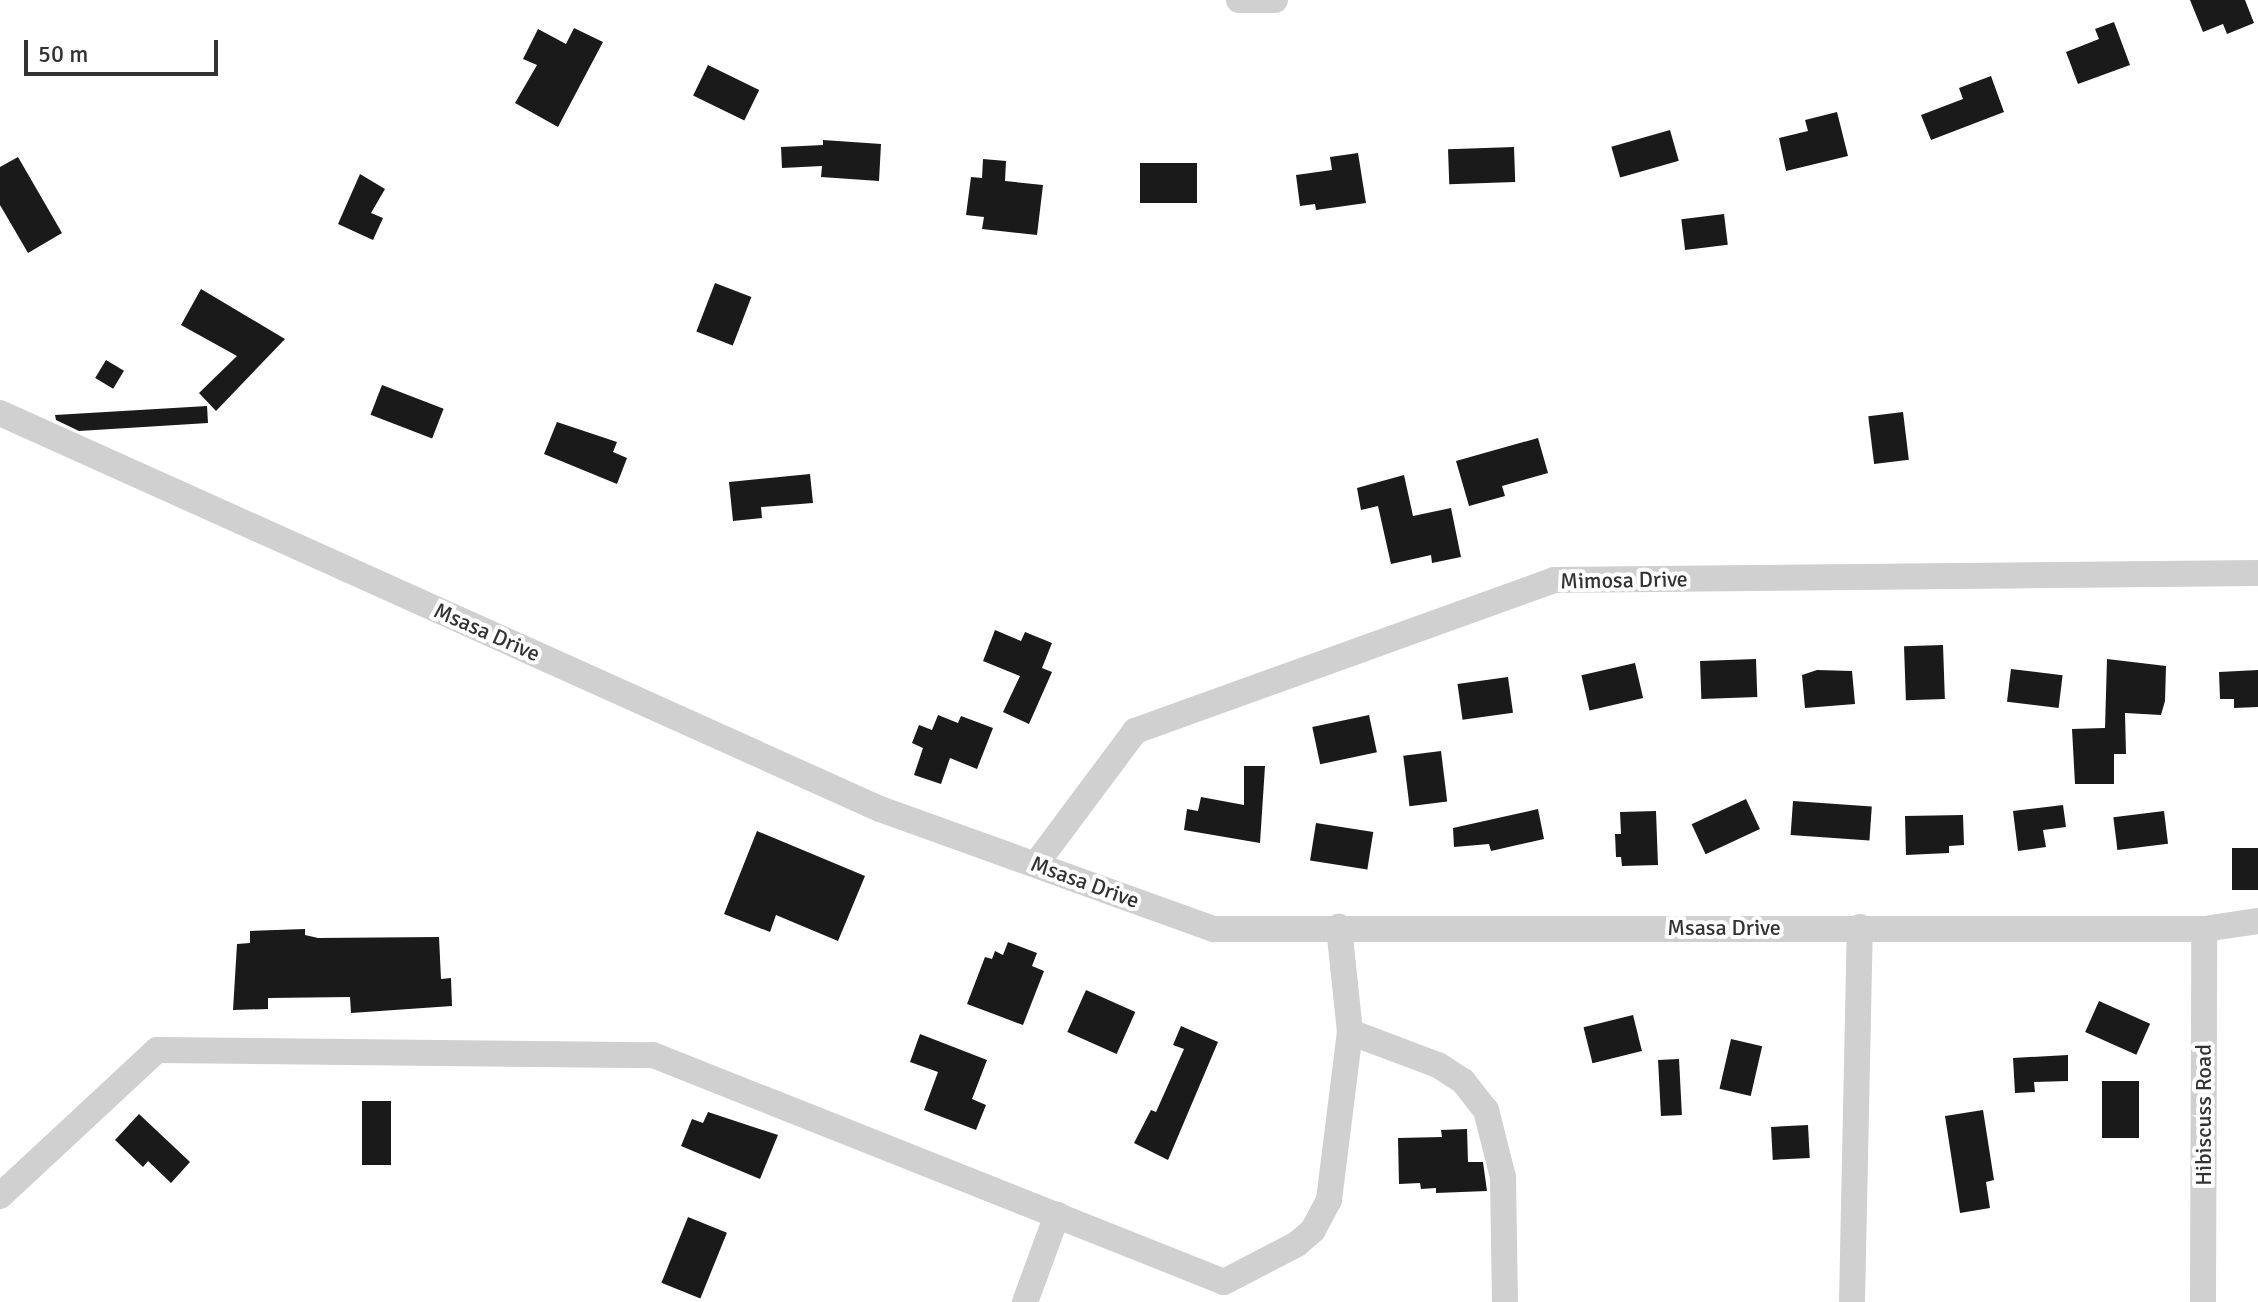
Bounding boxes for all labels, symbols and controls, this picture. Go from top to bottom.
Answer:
scale bar [28,24,222,74]
text: 50 m [38,39,88,69]
street label: Mimosa Drive [1560,566,1688,594]
street label: Msasa Drive [430,597,544,667]
street label: Msasa Drive [1027,850,1143,914]
street label: Msasa Drive [1667,915,1781,941]
street label: Hibiscuss Road [2191,1044,2217,1186]

